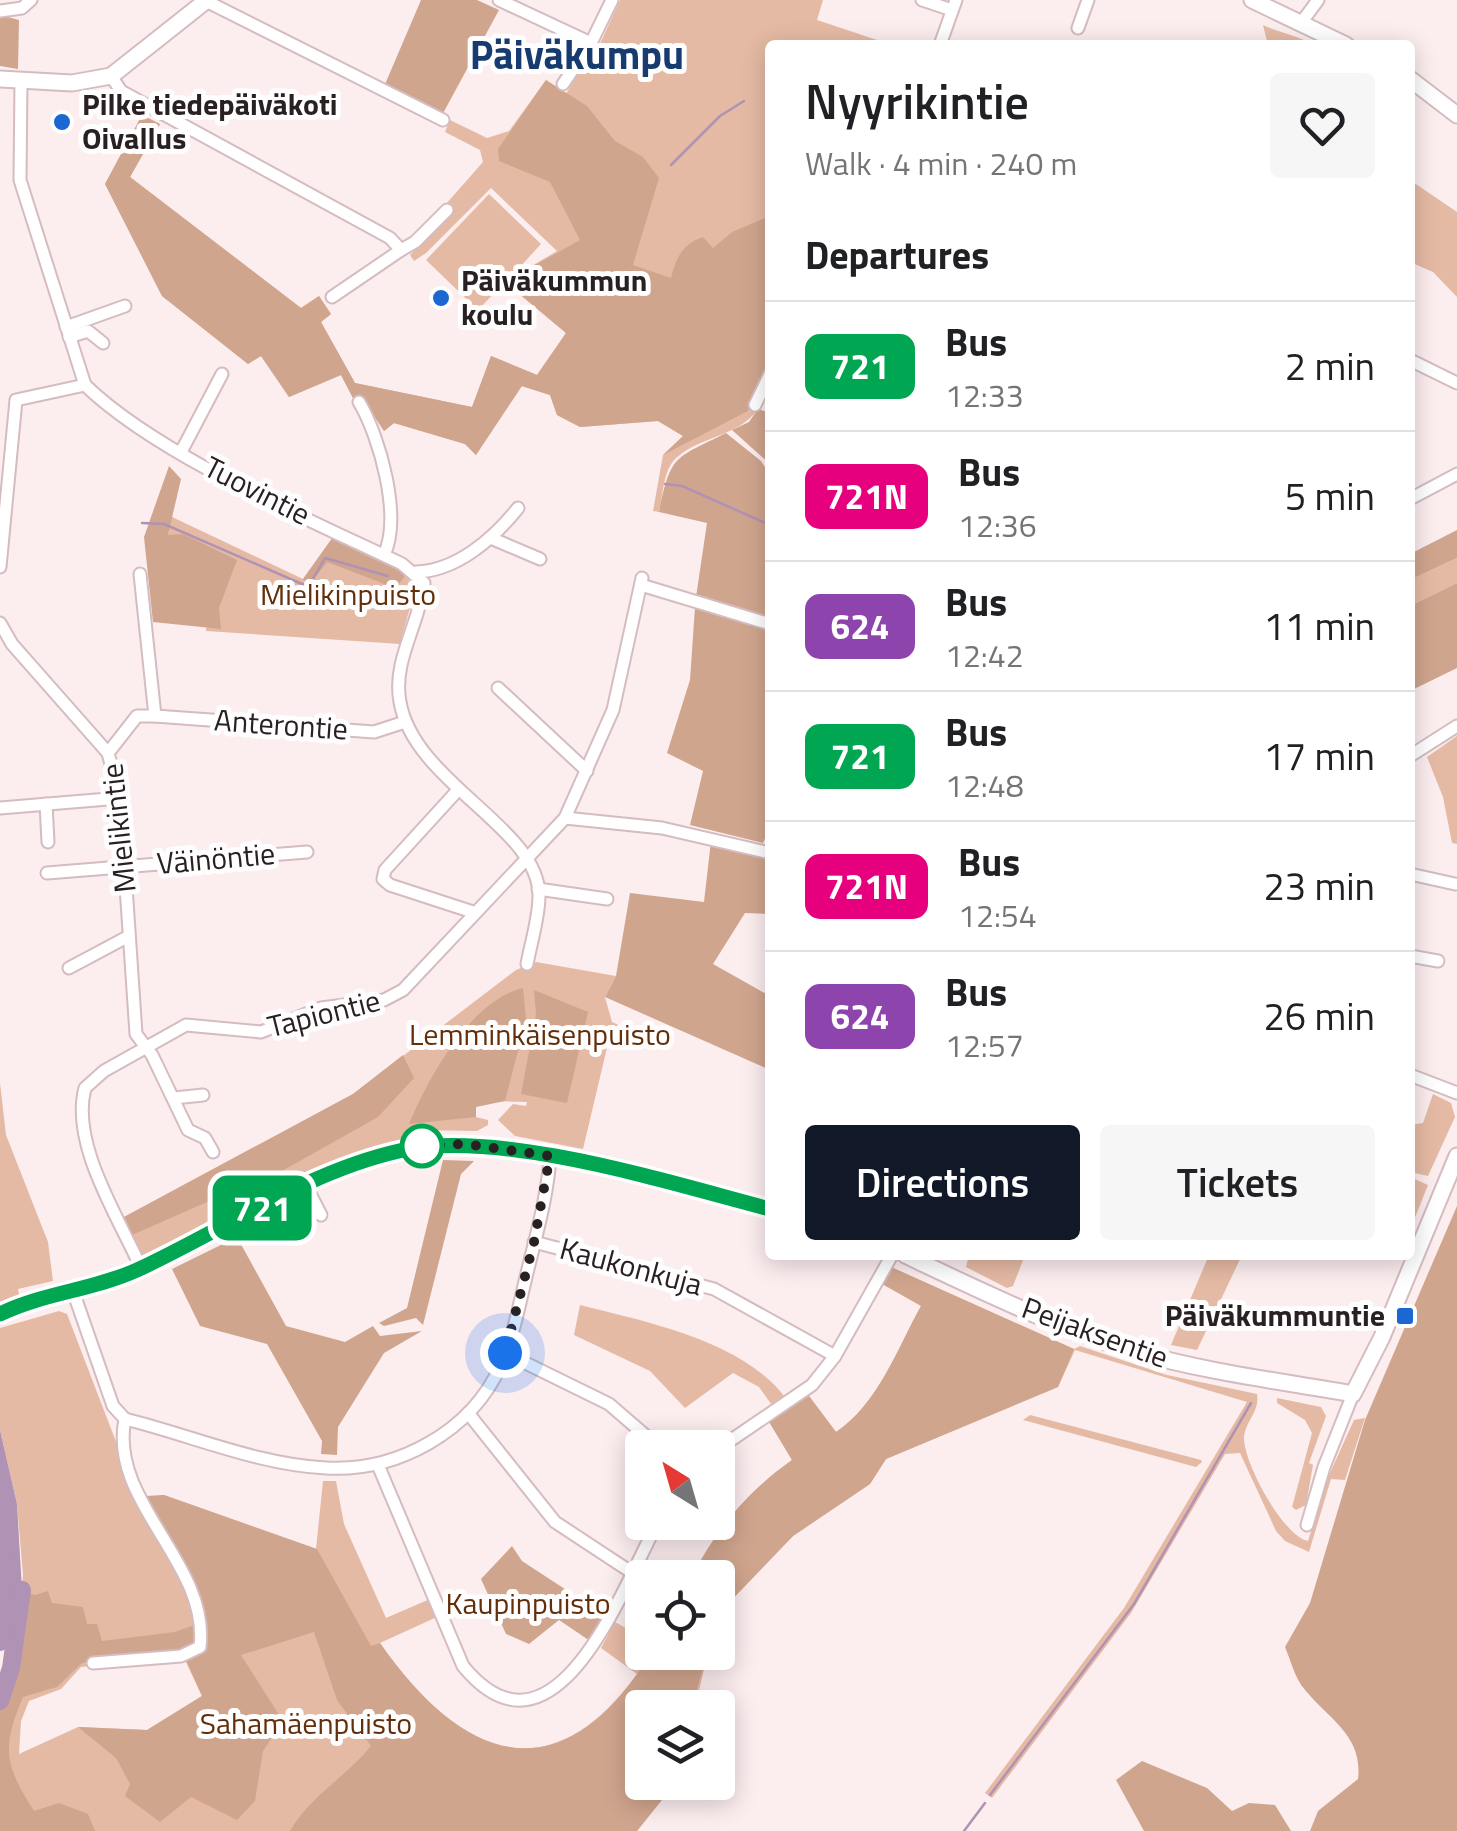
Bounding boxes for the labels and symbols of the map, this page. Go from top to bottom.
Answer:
district label: Päiväkumpu [470,24,684,85]
place label: Pilke tiedepäiväkoti Oivallus [82,81,338,161]
marker: Pilke tiedepäiväkoti Oivallus [51,111,73,133]
place label: Päiväkummun koulu [461,257,647,337]
marker: Päiväkummun koulu [430,287,452,309]
street label: Tuovintie [196,444,319,536]
park label: Mielikinpuisto [260,571,436,617]
street label: Anterontie [213,696,349,752]
street label: Mielikintie [88,761,148,895]
street label: Väinöntie [155,830,277,886]
street label: Tapiontie [263,977,385,1049]
park label: Lemminkäisenpuisto [409,1011,671,1057]
unlabelled marker [401,1125,443,1167]
line badge: 721 [204,1176,320,1240]
street label: Kaukonkuja [555,1225,708,1307]
street label: Peijaksentie [1016,1284,1175,1380]
place label: Päiväkummuntie [1165,1292,1385,1338]
marker: Päiväkummuntie [1394,1305,1416,1327]
your location [480,1328,530,1378]
north arrow [625,1430,735,1540]
park label: Kaupinpuisto [445,1580,611,1626]
park label: Sahamäenpuisto [200,1700,412,1746]

